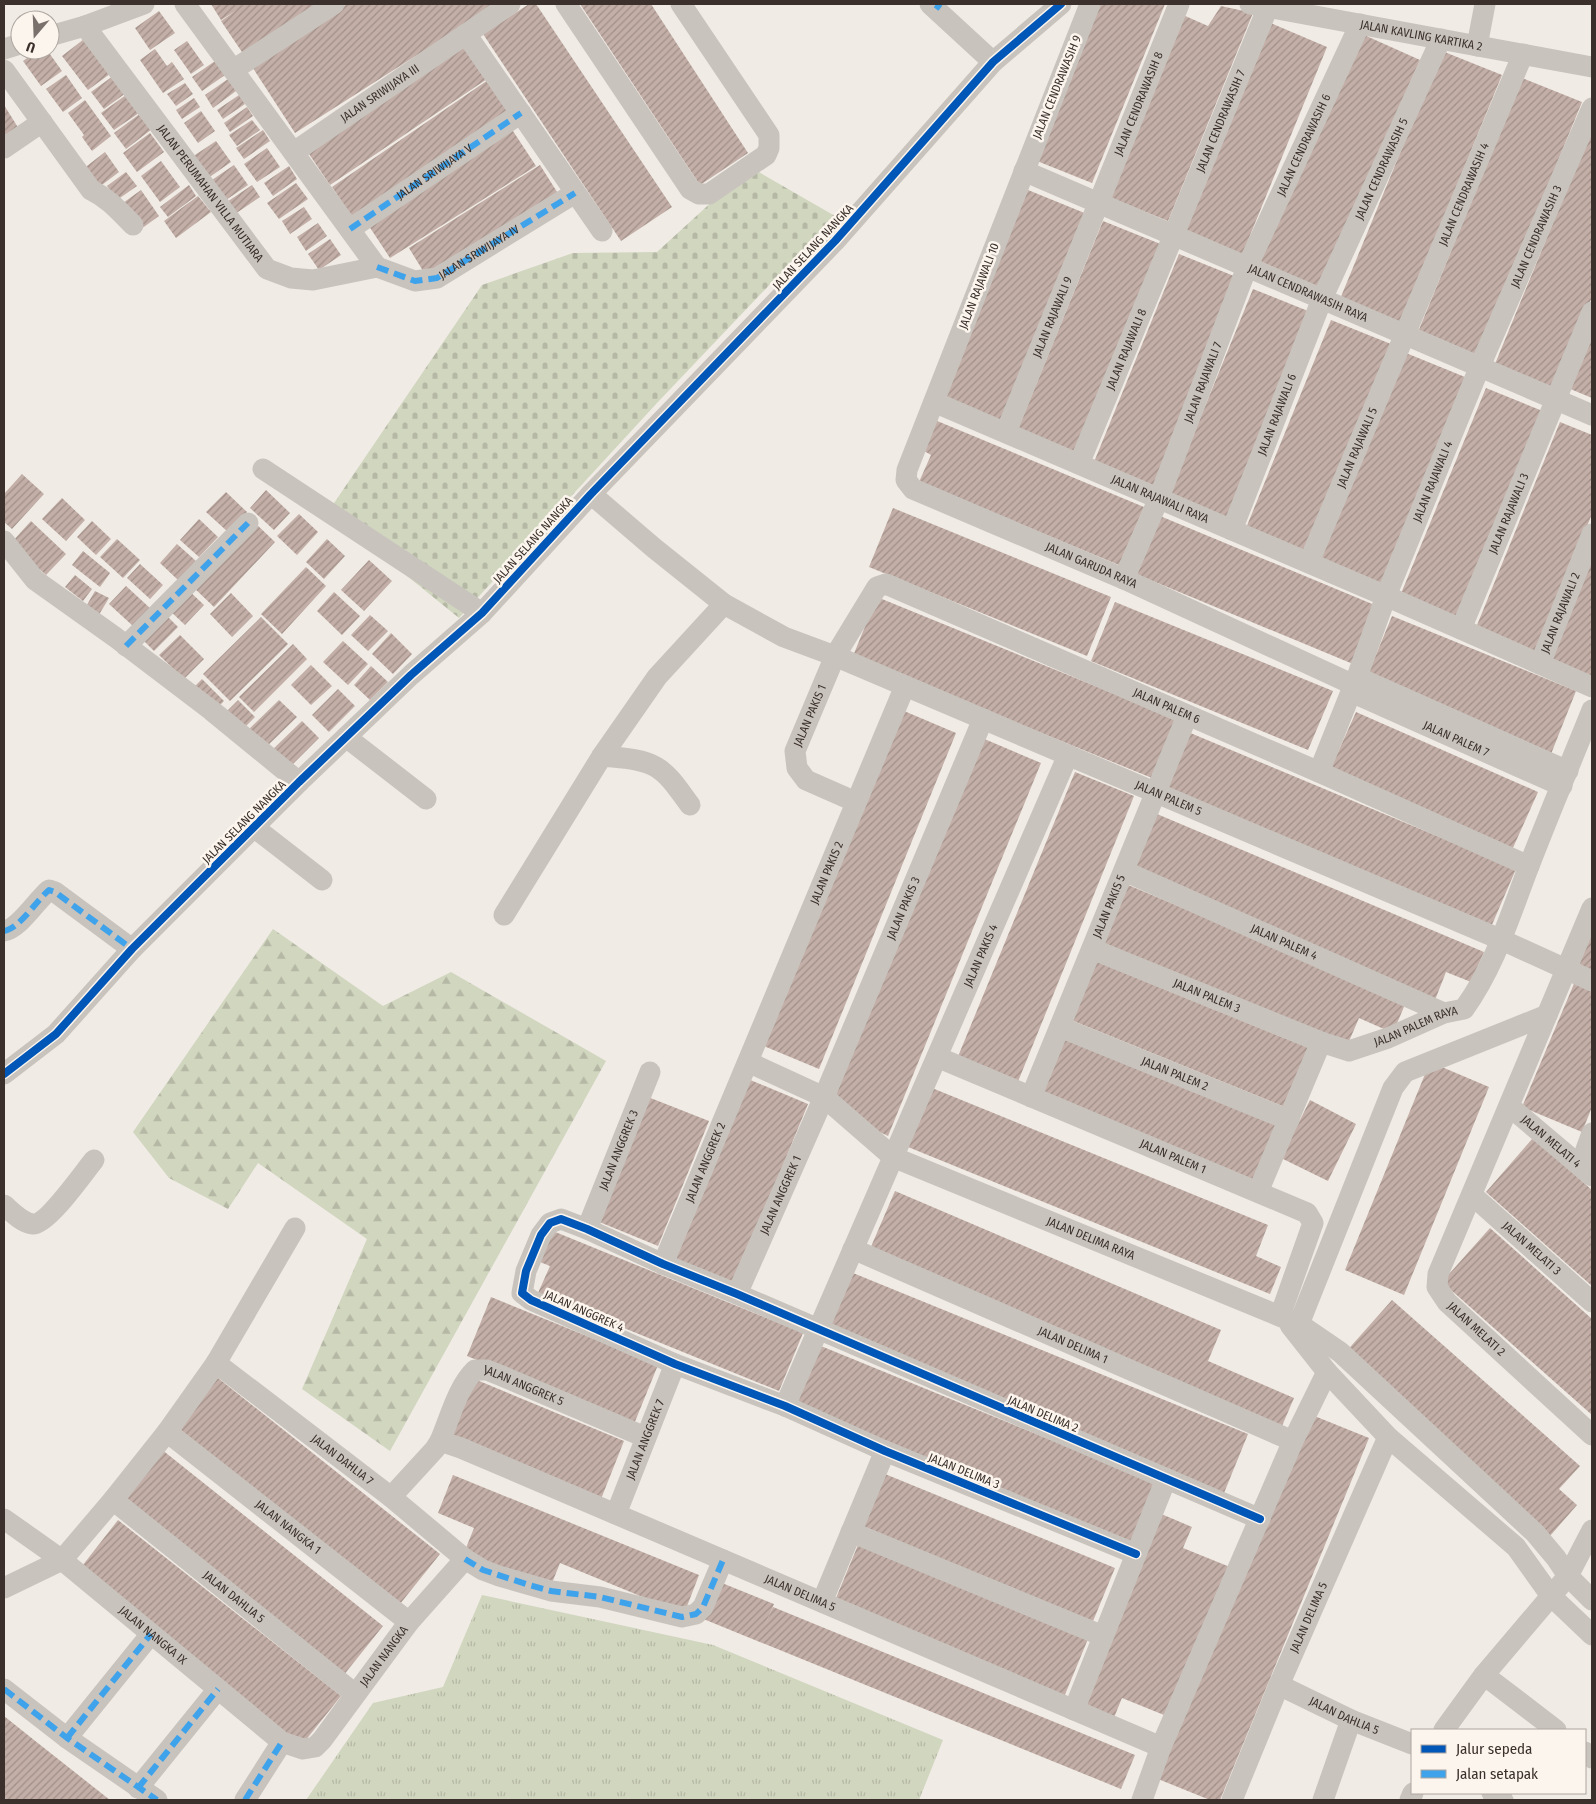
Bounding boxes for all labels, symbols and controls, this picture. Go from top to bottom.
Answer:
north arrow [10,10,60,60]
street label: JALAN KAVLING KARTIKA 2 [1359,17,1483,54]
street label: JALAN CENDRAWASIH 9 [1030,33,1084,141]
text: U [24,37,38,56]
street label: JALAN CENDRAWASIH 8 [1111,50,1166,158]
street label: JALAN SRIWIJAYA III [338,61,422,125]
street label: JALAN CENDRAWASIH 7 [1193,68,1248,175]
street label: JALAN CENDRAWASIH 6 [1274,92,1333,198]
street label: JALAN CENDRAWASIH 5 [1352,115,1411,222]
street label: JALAN PERUMAHAN VILLA MUTIARA [154,122,267,265]
street label: JALAN CENDRAWASIH 4 [1436,140,1492,248]
street label: JALAN SRIWIJAYA V [394,141,476,202]
street label: JALAN CENDRAWASIH 3 [1508,183,1565,290]
street label: JALAN SELANG NANGKA [770,201,857,293]
street label: JALAN SRIWIJAYA IV [436,222,523,282]
street label: JALAN RAJAWALI 10 [956,241,1002,331]
street label: JALAN CENDRAWASIH RAYA [1246,261,1370,325]
street label: JALAN RAJAWALI 9 [1030,274,1075,360]
street label: JALAN RAJAWALI 8 [1103,307,1149,392]
street label: JALAN RAJAWALI 7 [1181,340,1225,425]
street label: JALAN RAJAWALI 6 [1255,372,1299,457]
street label: JALAN RAJAWALI 5 [1334,405,1380,490]
street label: JALAN RAJAWALI 4 [1410,439,1456,524]
street label: JALAN RAJAWALI 3 [1486,471,1532,556]
street label: JALAN RAJAWALI RAYA [1109,472,1211,526]
street label: JALAN SELANG NANGKA [490,493,576,586]
street label: JALAN GARUDA RAYA [1044,539,1140,591]
street label: JALAN RAJAWALI 2 [1538,571,1583,655]
street label: JALAN PAKIS 1 [791,683,829,749]
street label: JALAN PALEM 6 [1131,685,1202,727]
street label: JALAN PALEM 7 [1421,718,1491,760]
street label: JALAN SELANG NANGKA [199,777,289,867]
street label: JALAN PALEM 5 [1133,778,1204,819]
street label: JALAN PAKIS 2 [807,839,846,906]
street label: JALAN PAKIS 5 [1090,872,1128,940]
street label: JALAN PAKIS 3 [884,875,923,942]
street label: JALAN PALEM 4 [1248,921,1320,963]
street label: JALAN PAKIS 4 [961,922,1001,989]
street label: JALAN PALEM 3 [1171,976,1242,1016]
street label: JALAN PALEM RAYA [1372,1003,1460,1049]
street label: JALAN PALEM 2 [1139,1054,1210,1093]
street label: JALAN ANGGREK 3 [596,1108,641,1192]
street label: JALAN MELATI 4 [1518,1112,1584,1171]
street label: JALAN ANGGREK 2 [683,1120,728,1205]
street label: JALAN PALEM 1 [1138,1136,1208,1177]
street label: JALAN ANGGREK 1 [757,1154,804,1237]
street label: JALAN DELIMA RAYA [1045,1214,1138,1263]
street label: JALAN MELATI 3 [1500,1219,1564,1278]
street label: JALAN ANGGREK 4 [542,1287,626,1335]
street label: JALAN MELATI 2 [1445,1299,1508,1359]
street label: JALAN DELIMA 1 [1036,1324,1110,1366]
street label: JALAN ANGGREK 5 [484,1363,566,1409]
street label: JALAN DELIMA 2 [1006,1393,1080,1435]
street label: JALAN ANGGREK 7 [623,1397,667,1482]
street label: JALAN DAHLIA 7 [308,1432,376,1488]
street label: JALAN DELIMA 3 [926,1450,1002,1492]
street label: JALAN NANGKA 1 [253,1497,324,1557]
street label: JALAN DAHLIA 5 [200,1568,268,1626]
street label: JALAN DELIMA 5 [763,1572,838,1614]
street label: JALAN DELIMA 5 [1287,1580,1331,1655]
street label: JALAN NANGKA IX [116,1603,190,1667]
street label: JALAN NANGKA [357,1622,411,1689]
street label: JALAN DAHLIA 5 [1307,1694,1381,1737]
legend [1411,1729,1586,1794]
text: Jalur sepeda [1456,1740,1532,1758]
text: Jalan setapak [1456,1765,1538,1783]

